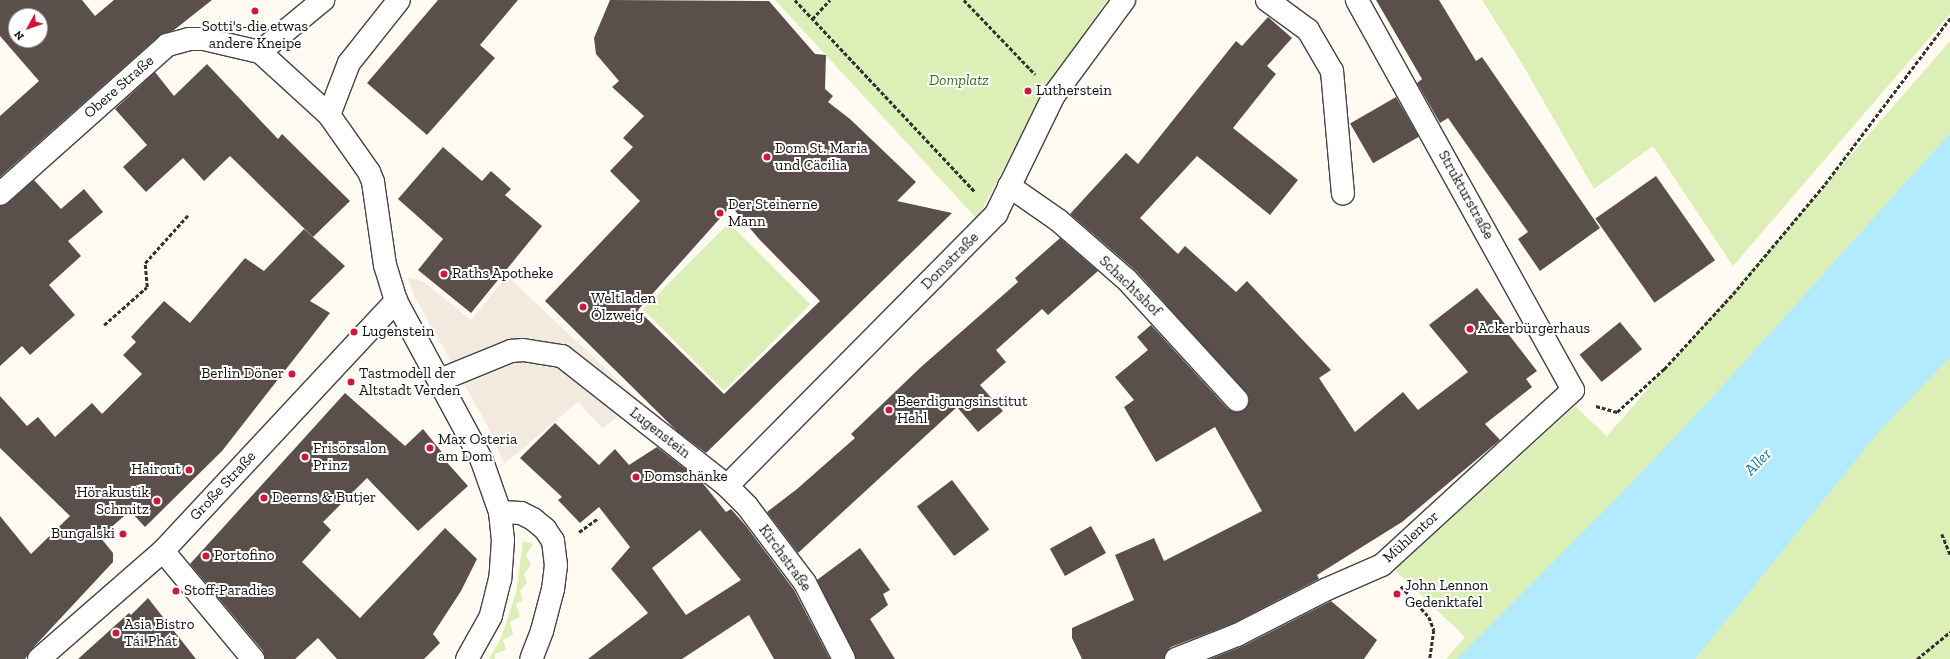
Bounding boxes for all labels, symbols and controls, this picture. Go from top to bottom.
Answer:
marker: Sotti's-die etwas andere Kneipe [250,6,260,16]
north arrow [8,8,48,48]
place label: Sotti's-die etwas andere Kneipe [202,17,308,52]
text: N [12,28,27,43]
street label: Obere Straße [80,52,158,122]
park label: Domplatz [929,72,989,90]
place label: Lutherstein [1036,82,1112,100]
marker: Lutherstein [1023,86,1033,96]
place label: Dom St. Maria und Cäcilia [775,139,868,174]
street label: Strukturstraße [1434,147,1498,243]
marker: Dom St. Maria und Cäcilia [762,152,772,162]
place label: Der Steinerne Mann [728,195,818,230]
marker: Der Steinerne Mann [715,208,725,218]
street label: Domstraße [918,229,982,293]
street label: Schachtshof [1095,252,1165,320]
place label: Raths Apotheke [452,265,554,283]
marker: Raths Apotheke [439,269,449,279]
place label: Weltladen Ölzweig [591,289,656,324]
marker: Weltladen Ölzweig [578,302,588,312]
place label: Ackerbürgerhaus [1478,320,1590,338]
place label: Lugenstein [362,323,434,341]
marker: Ackerbürgerhaus [1465,324,1475,334]
marker: Lugenstein [349,327,359,337]
place label: Tastmodell der Altstadt Verden [359,364,461,399]
place label: Berlin Döner [201,365,284,383]
marker: Berlin Döner [287,369,297,379]
marker: Tastmodell der Altstadt Verden [346,377,356,387]
place label: Beerdigungsinstitut Hehl [897,392,1028,427]
street label: Lugenstein [626,404,694,462]
marker: Beerdigungsinstitut Hehl [884,405,894,415]
place label: Max Osteria am Dom [438,430,517,465]
place label: Frisörsalon Prinz [313,439,387,474]
marker: Max Osteria am Dom [425,443,435,453]
water label: Aller [1741,444,1775,480]
street label: Große Straße [186,447,260,525]
marker: Frisörsalon Prinz [300,452,310,462]
place label: Haircut [131,461,181,479]
marker: Haircut [184,465,194,475]
place label: Domschänke [644,468,728,486]
marker: Domschänke [631,472,641,482]
place label: Hörakustik Schmitz [76,483,149,518]
place label: Deerns & Butjer [272,489,376,507]
marker: Deerns & Butjer [259,493,269,503]
marker: Hörakustik Schmitz [152,496,162,506]
street label: Mühlentor [1379,507,1443,567]
street label: Kirchstraße [755,521,815,595]
place label: Bungalski [51,525,115,543]
marker: Bungalski [118,529,128,539]
place label: Portofino [214,547,274,565]
marker: Portofino [201,551,211,561]
place label: John Lennon Gedenktafel [1405,576,1488,611]
place label: Stoff-Paradies [184,582,274,600]
marker: Stoff-Paradies [171,586,181,596]
marker: John Lennon Gedenktafel [1392,589,1402,599]
place label: Asia Bistro Tái Phát [124,615,195,650]
marker: Asia Bistro Tái Phát [111,628,121,638]

